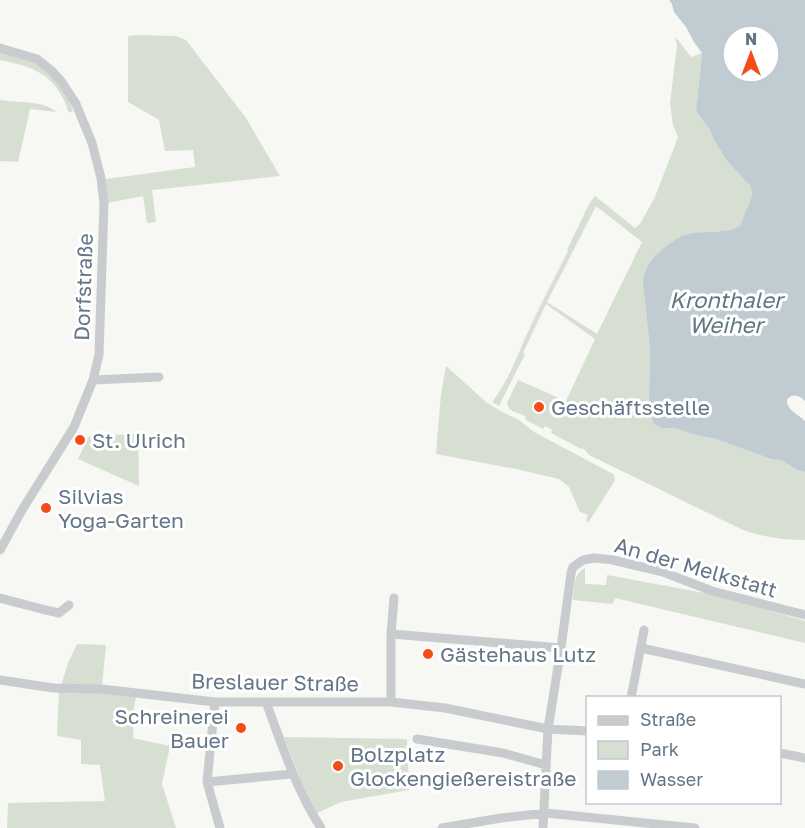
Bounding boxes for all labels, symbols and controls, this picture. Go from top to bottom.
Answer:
north arrow [721,24,781,84]
text: N [745,29,757,49]
street label: Dorfstraße [68,233,98,341]
water label: Kronthaler Weiher [670,286,786,338]
place label: Geschäftsstelle [551,394,710,420]
marker: Geschäftsstelle [532,400,546,414]
place label: St. Ulrich [92,427,186,453]
marker: St. Ulrich [73,433,87,447]
place label: Silvias Yoga-Garten [58,483,184,533]
marker: Silvias Yoga-Garten [39,501,53,515]
street label: An der Melkstatt [612,531,780,603]
place label: Gästehaus Lutz [440,641,596,667]
marker: Gästehaus Lutz [421,647,435,661]
street label: Breslauer Straße [191,668,359,696]
legend [586,696,781,804]
place label: Schreinerei Bauer [115,703,229,753]
text: Straße [640,708,696,730]
marker: Schreinerei Bauer [234,721,248,735]
text: Park [640,738,679,760]
place label: Bolzplatz Glockengießereistraße [350,741,577,791]
marker: Bolzplatz Glockengießereistraße [331,759,345,773]
text: Wasser [640,768,703,790]

